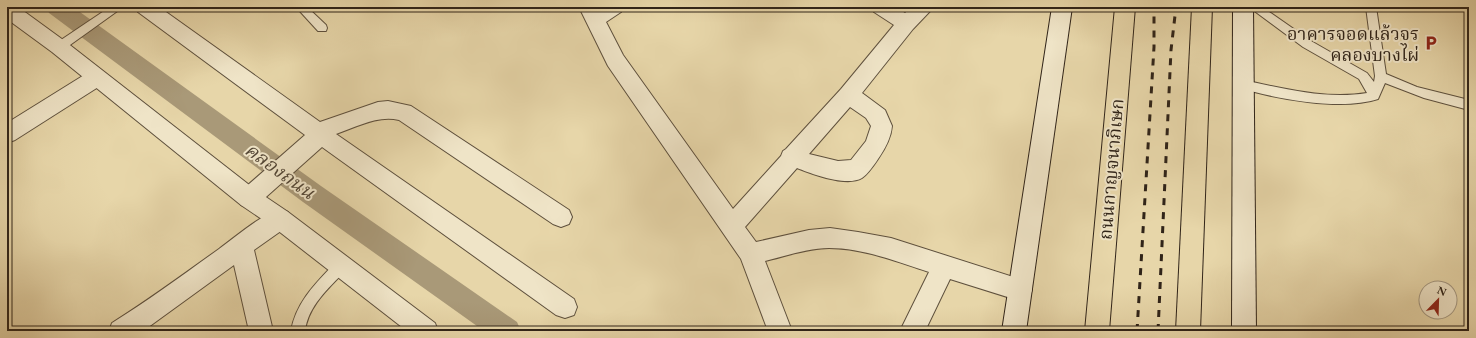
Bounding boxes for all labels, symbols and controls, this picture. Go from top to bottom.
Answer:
place label: อาคารจอดแล้วจร คลองบางไผ่ [1287,22,1419,66]
parking icon: อาคารจอดแล้วจร คลองบางไผ่ [1422,34,1440,52]
street label: ถนนกาญจนาภิเษก [1093,97,1129,241]
water label: คลองถนน [240,137,320,205]
north arrow [1418,280,1458,320]
text: N [1435,283,1449,299]

